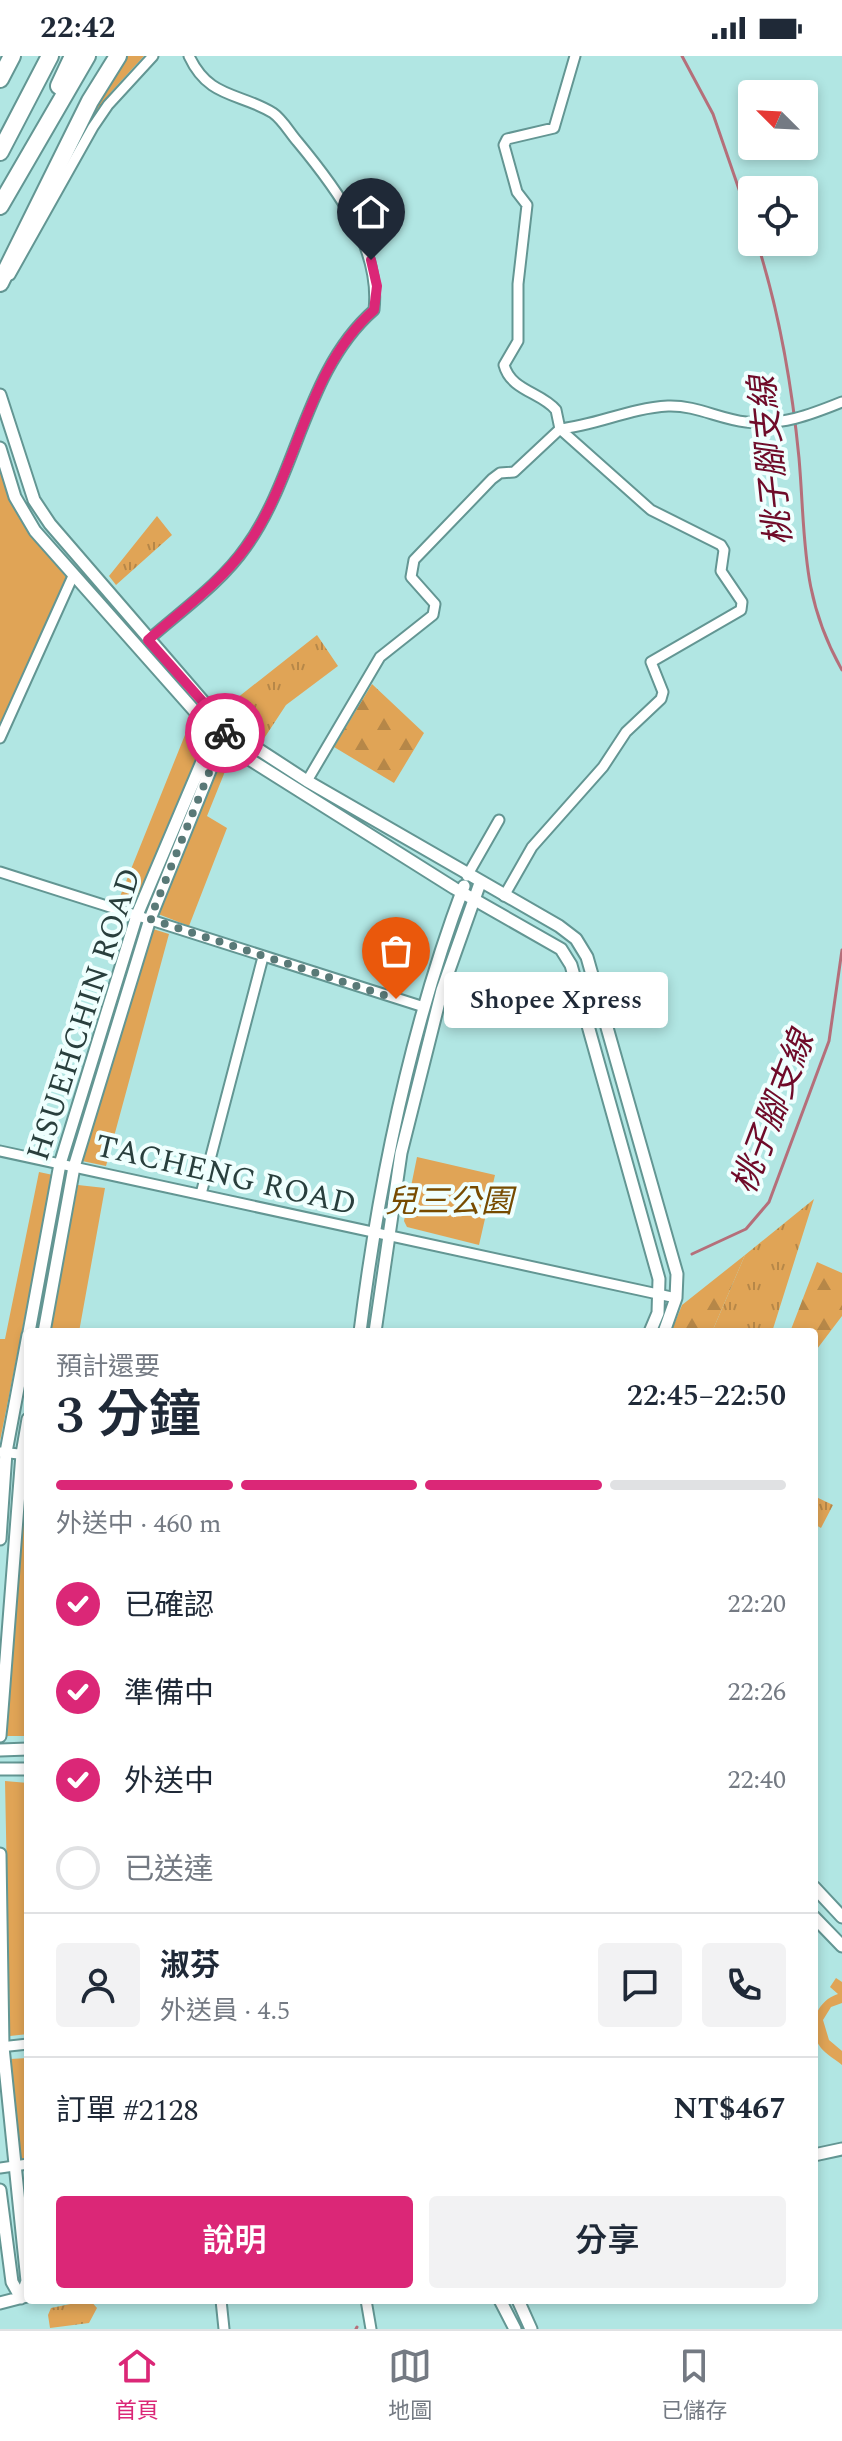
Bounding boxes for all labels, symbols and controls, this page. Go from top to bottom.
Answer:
text: 22:42 [40,5,115,51]
north arrow [738,80,818,160]
map controls [738,80,818,256]
button: locate [738,176,818,256]
pin [337,178,405,260]
icon: home [349,190,393,234]
water label: 桃子腳支線 [737,370,807,548]
courier [185,693,265,773]
icon: bike [203,711,247,755]
street label: HSUEHCHIN ROAD [14,862,155,1167]
pin [362,917,430,999]
icon: bag [374,929,418,973]
callout: Shopee Xpress [444,971,668,1027]
text: Shopee Xpress [470,980,642,1020]
water label: 桃子腳支線 [719,1020,830,1201]
street label: TACHENG ROAD [90,1122,361,1229]
park label: 兒三公園 [385,1178,517,1227]
text: 預計還要 [56,1347,160,1387]
text: 22:45–22:50 [627,1373,786,1419]
text: 3 分鐘 [56,1377,201,1456]
text: 外送中 · 460 m [56,1504,221,1544]
icon: check [56,1582,100,1626]
text: 已確認 [124,1583,214,1629]
text: 22:20 [727,1584,786,1624]
icon: check [56,1670,100,1714]
text: 準備中 [124,1671,214,1717]
text: 22:26 [727,1672,786,1712]
icon: check [56,1758,100,1802]
text: 外送中 [124,1759,214,1805]
text: 22:40 [727,1760,786,1800]
text: 已送達 [124,1847,214,1893]
button: person [56,1943,140,2027]
text: 淑芬 [160,1943,220,1989]
button: chat [598,1943,682,2027]
button: phone [702,1943,786,2027]
text: 外送員 · 4.5 [160,1991,290,2031]
text: NT$467 [673,2086,786,2132]
text: 訂單 #2128 [56,2088,199,2134]
button: 說明 [56,2196,413,2288]
button: 分享 [429,2196,786,2288]
tab: 首頁 [115,2344,159,2428]
tab: 地圖 [388,2344,432,2428]
tab: 已儲存 [661,2344,727,2428]

